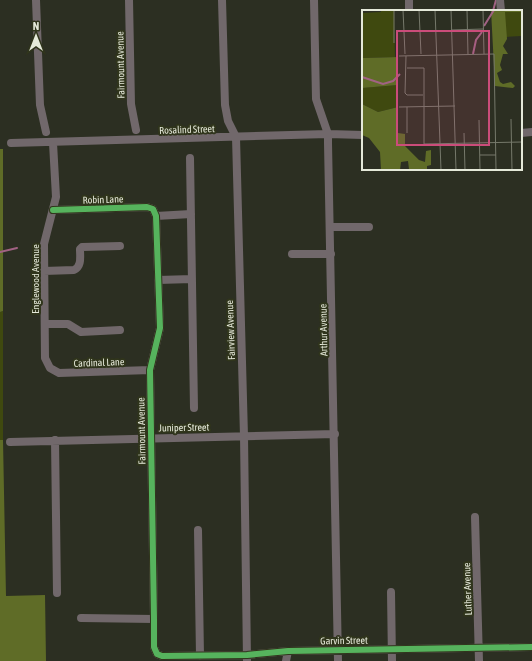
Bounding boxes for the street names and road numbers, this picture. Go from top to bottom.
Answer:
street label: Fairmount Avenue [114,31,127,99]
street label: Rosalind Street [159,123,215,136]
street label: Robin Lane [82,193,124,206]
street label: Englewood Avenue [30,244,41,314]
street label: Fairview Avenue [224,300,237,360]
street label: Arthur Avenue [318,303,329,356]
street label: Cardinal Lane [74,356,125,369]
street label: Fairmount Avenue [135,397,148,465]
street label: Juniper Street [159,422,210,433]
street label: Luther Avenue [461,562,474,616]
street label: Garvin Street [320,635,368,646]

